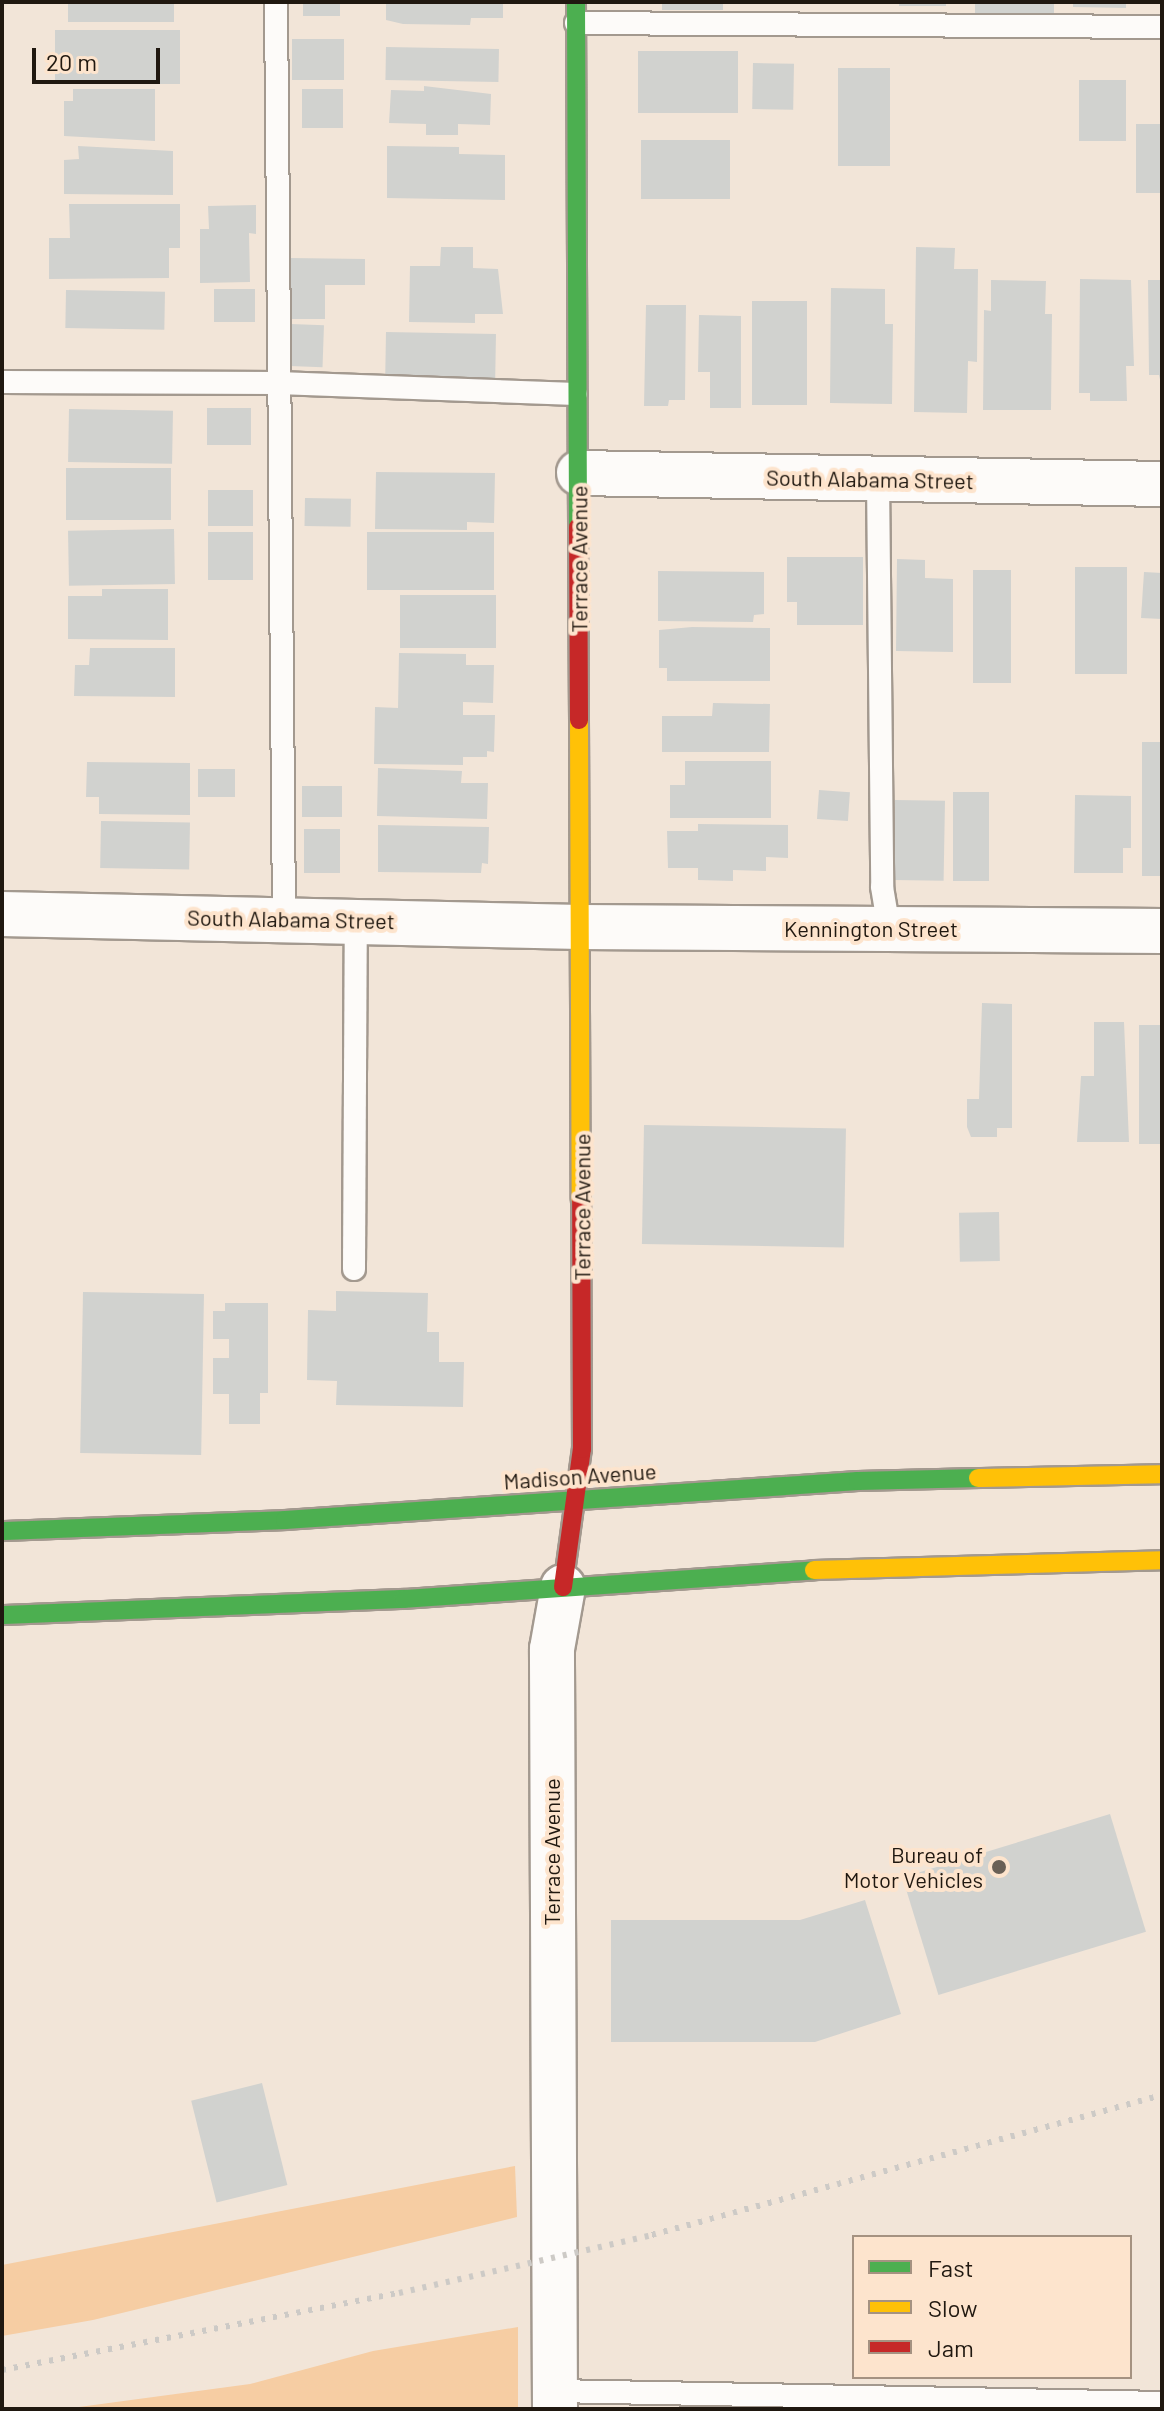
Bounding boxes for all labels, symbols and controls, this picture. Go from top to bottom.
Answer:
scale bar [36,32,164,82]
text: 20 m [46,47,97,76]
street label: South Alabama Street [766,464,974,494]
street label: Terrace Avenue [566,485,592,633]
street label: South Alabama Street [187,904,395,934]
street label: Kennington Street [784,916,958,942]
street label: Terrace Avenue [569,1133,595,1281]
street label: Madison Avenue [503,1457,657,1495]
street label: Terrace Avenue [539,1778,565,1926]
place label: Bureau of Motor Vehicles [844,1841,983,1892]
marker: Bureau of Motor Vehicles [990,1858,1008,1876]
legend [852,2235,1132,2379]
text: Fast [928,2253,973,2282]
text: Slow [928,2293,977,2322]
text: Jam [928,2333,974,2362]

